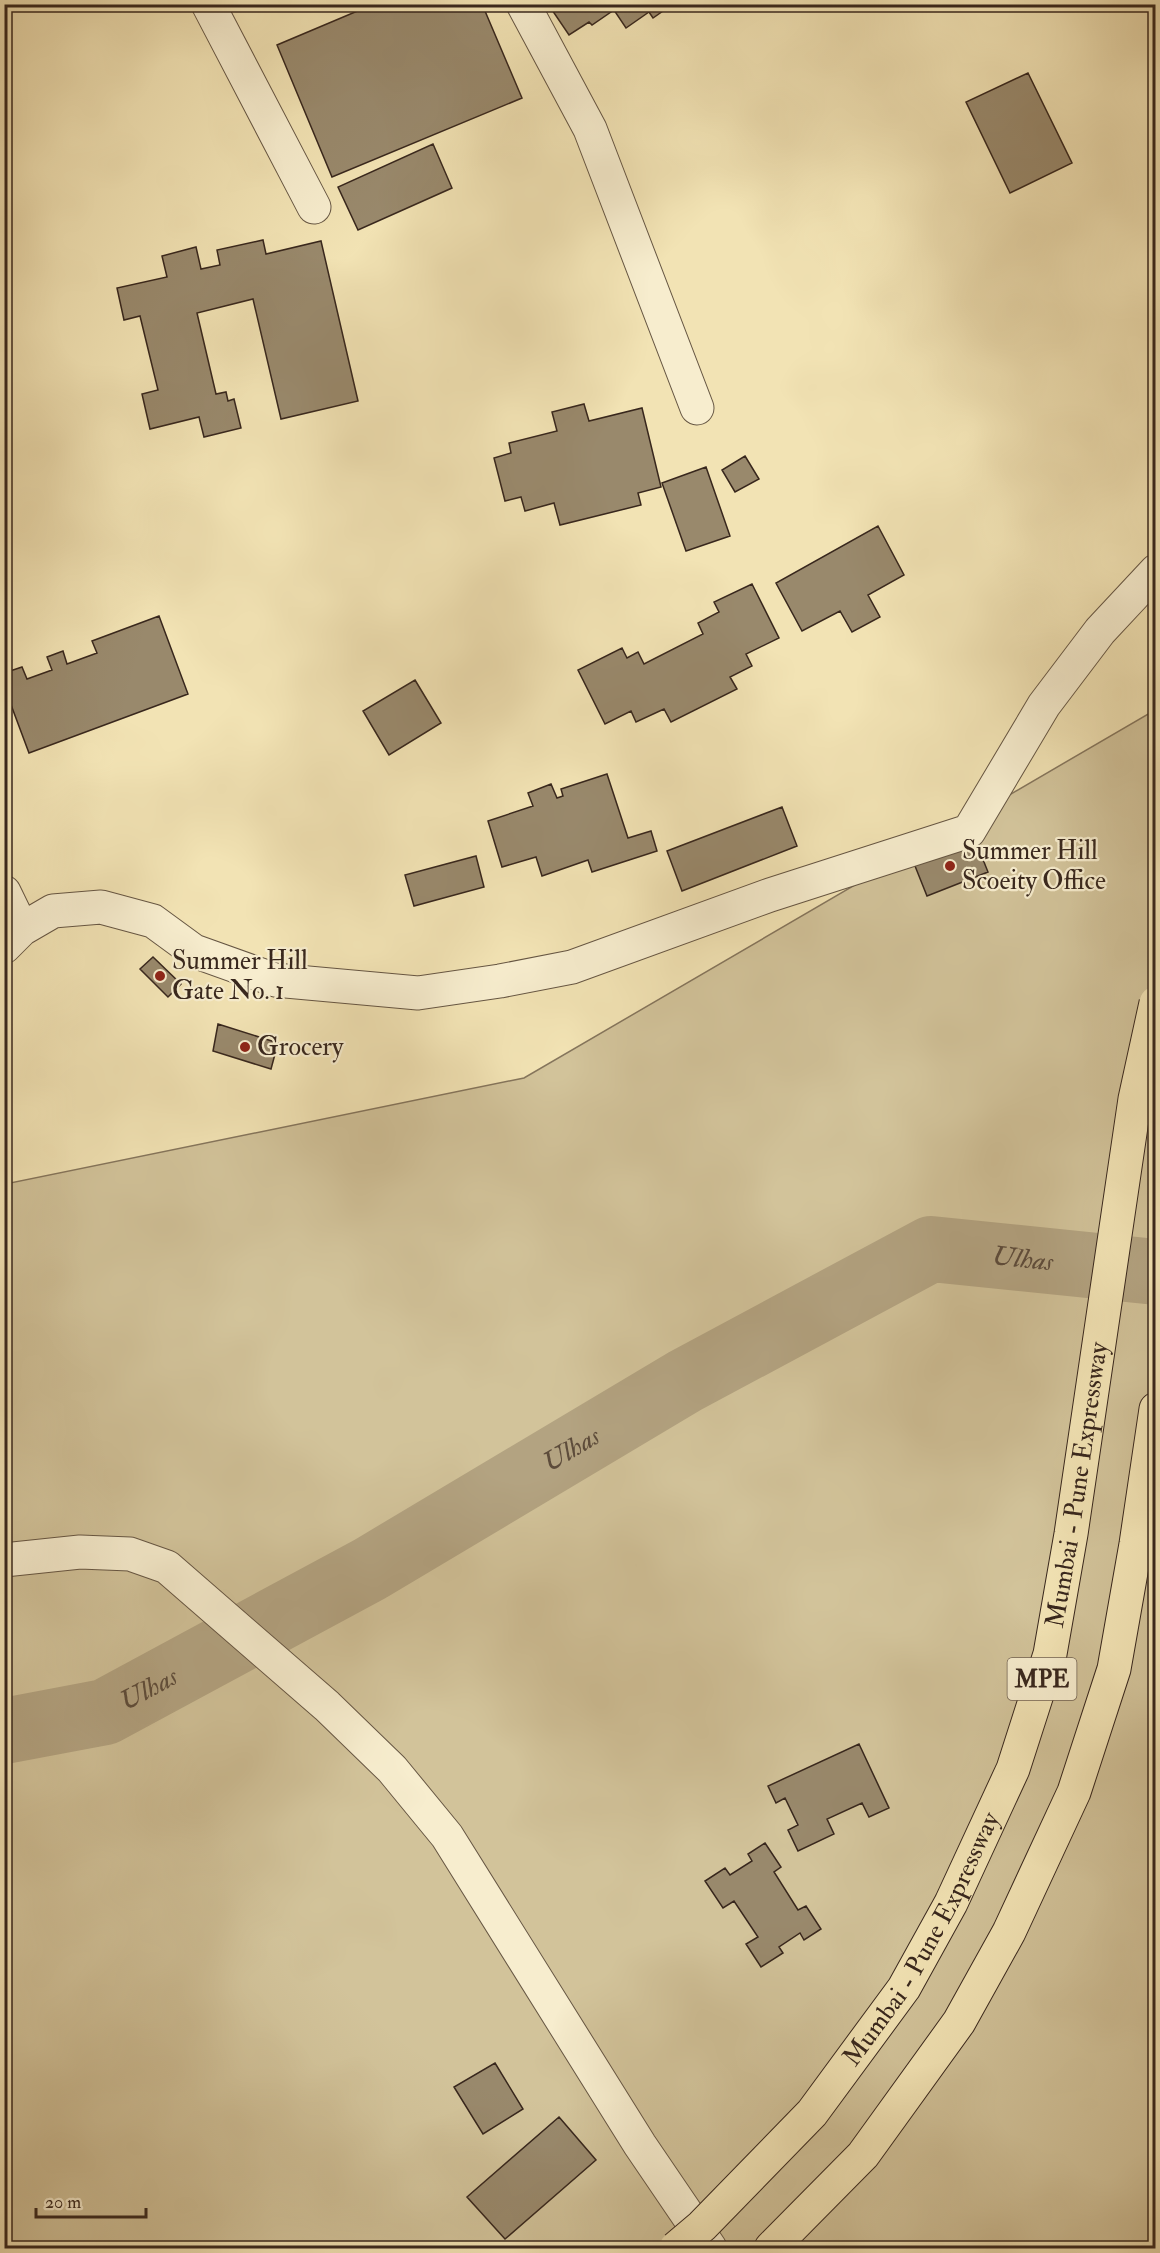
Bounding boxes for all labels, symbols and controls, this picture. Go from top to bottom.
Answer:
place label: Summer Hill Scoeity Office [962,835,1106,897]
marker: Summer Hill Scoeity Office [943,859,957,873]
place label: Summer Hill Gate No. 1 [172,945,308,1007]
marker: Summer Hill Gate No. 1 [153,969,167,983]
place label: Grocery [257,1031,344,1063]
marker: Grocery [238,1040,252,1054]
water label: Ulhas [991,1239,1055,1278]
street label: Mumbai - Pune Expressway [1039,1339,1115,1630]
water label: Ulhas [536,1419,606,1479]
road number: MPE [1008,1658,1076,1700]
water label: Ulhas [114,1659,184,1718]
street label: Mumbai - Pune Expressway [836,1807,1007,2073]
scale bar [36,2181,146,2219]
text: 20 m [45,2191,81,2214]

